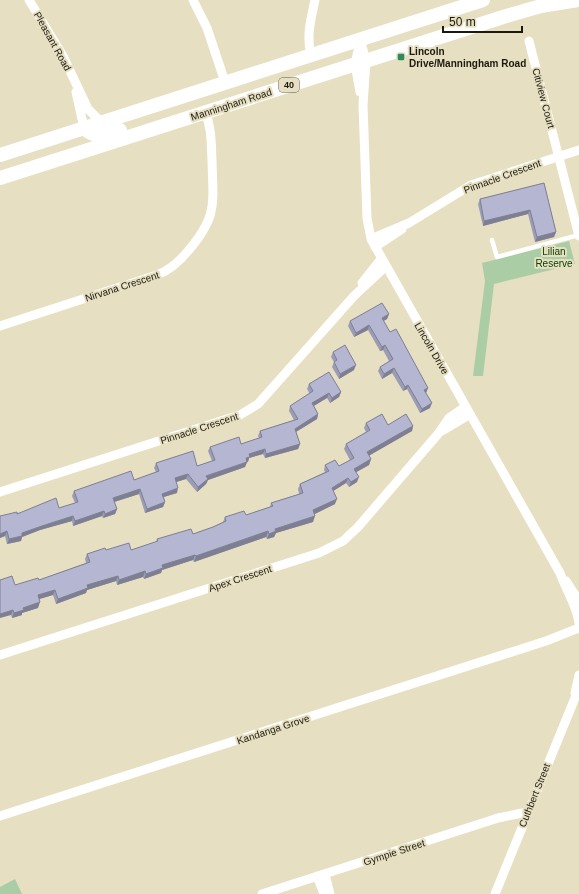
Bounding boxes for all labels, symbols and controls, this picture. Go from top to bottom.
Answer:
scale bar [443,8,522,34]
street label: Pleasant Road [32,10,73,73]
text: 50 m [449,15,476,29]
place label: Lincoln Drive/Manningham Road [409,46,526,69]
marker: Lincoln Drive/Manningham Road [396,52,406,62]
street label: Citiview Court [530,67,557,130]
road number: 40 [279,78,299,92]
street label: Manningham Road [189,86,273,123]
street label: Pinnacle Crescent [462,157,542,196]
park label: Lilian Reserve [535,246,573,269]
street label: Nirvana Crescent [84,269,161,304]
street label: Lincoln Drive [412,320,451,376]
street label: Pinnacle Crescent [159,411,240,446]
street label: Apex Crescent [207,563,273,594]
street label: Kandanga Grove [235,712,311,746]
street label: Cuthbert Street [517,761,552,829]
street label: Gympie Street [362,837,426,868]

